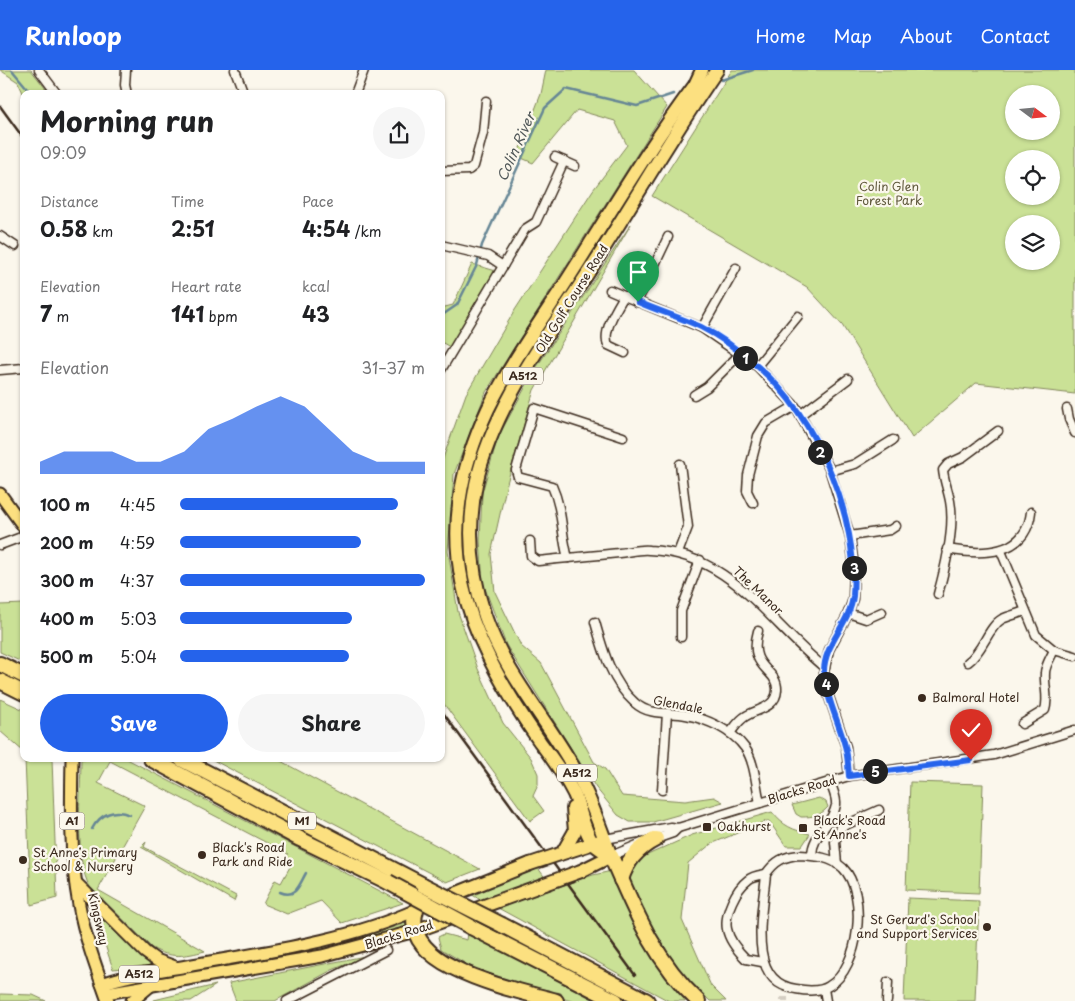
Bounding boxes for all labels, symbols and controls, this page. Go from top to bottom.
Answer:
text: Runloop [25,17,122,53]
text: Home [755,22,805,49]
text: Map [833,22,872,49]
text: About [900,22,952,49]
text: Contact [980,22,1050,49]
north arrow [1005,85,1060,140]
map controls [1005,85,1060,270]
text: Morning run [40,99,214,142]
button: share [373,107,425,159]
water label: Colin River [491,108,541,185]
text: 09:09 [40,140,87,164]
button: locate [1005,150,1060,205]
park label: Colin Glen Forest Park [856,177,922,209]
text: Distance [40,191,99,212]
text: Time [171,191,204,212]
text: Pace [302,191,334,212]
text: 0.58 [40,212,88,244]
text: 2:51 [171,212,214,244]
text: 4:54 [302,212,350,244]
button: layers [1005,215,1060,270]
text: km [88,221,113,242]
text: /km [350,221,382,242]
street label: Old Golf Course Road [530,241,612,356]
pin [617,251,659,302]
icon: arrive [624,258,652,286]
text: Elevation [40,276,100,297]
text: Heart rate [171,276,242,297]
text: kcal [302,276,330,297]
text: 7 [40,297,52,329]
text: 141 [171,297,204,329]
text: 43 [302,297,330,329]
text: m [52,306,69,327]
text: bpm [204,306,238,327]
pin: 1 [732,346,758,370]
text: 1 [742,348,749,369]
text: Elevation [40,355,109,379]
text: 31–37 m [361,355,425,379]
road number: A512 [503,368,543,384]
pin: 2 [808,440,832,464]
text: 2 [816,442,825,463]
text: 100 m [40,492,90,516]
text: 4:45 [120,492,156,516]
text: 200 m [40,530,94,554]
text: 4:59 [120,530,155,554]
pin: 3 [842,556,866,580]
text: 3 [850,558,859,579]
street label: The Manor [730,562,788,619]
text: 300 m [40,568,94,592]
text: 4:37 [120,568,154,592]
text: 400 m [40,606,94,630]
text: 5:03 [120,606,157,630]
text: 500 m [40,644,93,668]
text: 5:04 [120,644,157,668]
pin: 4 [814,672,838,696]
text: 4 [822,674,831,695]
place label: Balmoral Hotel [932,688,1019,706]
street label: Glendale [652,690,705,718]
marker: Balmoral Hotel [916,692,928,704]
button: Save [40,694,228,752]
button: Share [238,694,425,752]
pin [950,709,992,760]
icon: check [957,716,985,744]
pin: 5 [862,758,888,784]
text: 5 [871,761,880,782]
road number: A512 [557,764,597,781]
street label: Blacks Road [765,770,838,808]
place label: Black's Road St Anne's [813,811,886,843]
road number: A1 [60,812,84,829]
road number: M1 [288,812,316,829]
place label: Oakhurst [717,817,771,835]
marker: Oakhurst [701,821,713,833]
marker: Black's Road St Anne's [797,822,809,834]
place label: Black's Road Park and Ride [212,838,292,870]
place label: St Anne's Primary School & Nursery [33,843,137,875]
marker: Black's Road Park and Ride [196,849,208,861]
marker: St Anne's Primary School & Nursery [17,854,29,866]
street label: Kingsway [84,891,114,947]
place label: St Gerard's School and Support Services [857,910,977,942]
street label: Blacks Road [362,915,435,953]
marker: St Gerard's School and Support Services [981,921,993,933]
road number: A512 [119,966,159,982]

